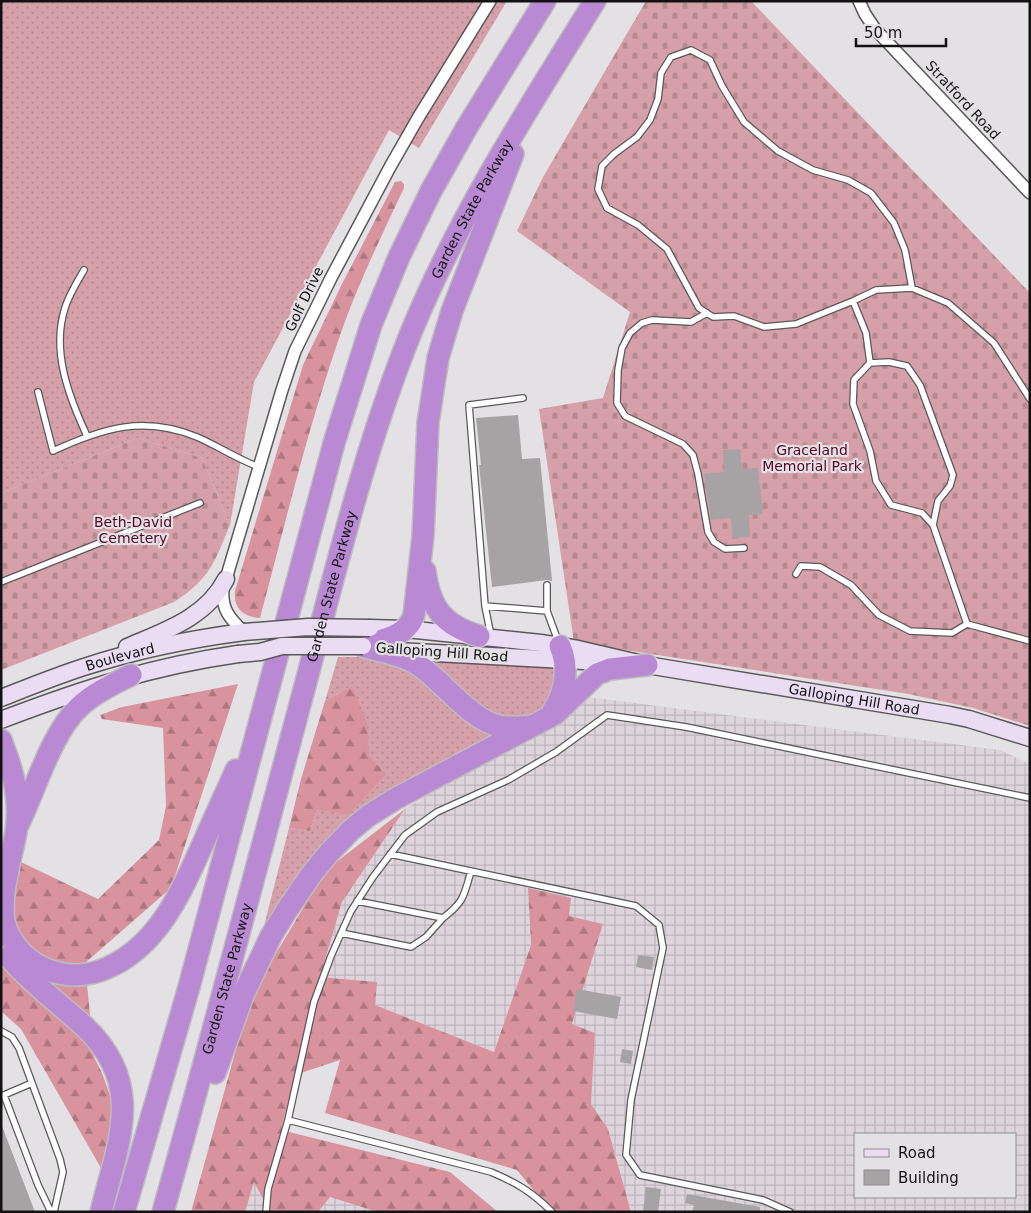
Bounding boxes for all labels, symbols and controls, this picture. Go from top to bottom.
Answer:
scale bar [856,15,946,47]
text: 50 m [864,24,902,42]
street label: Stratford Road [922,57,1004,143]
street label: Garden State Parkway [428,136,516,281]
street label: Golf Drive [281,264,327,334]
park label: Graceland Memorial Park [762,442,863,474]
street label: Garden State Parkway [304,509,359,664]
park label: Beth-David Cemetery [94,514,172,546]
street label: Galloping Hill Road [375,639,509,665]
street label: Boulevard [83,640,156,674]
street label: Galloping Hill Road [787,680,921,718]
street label: Garden State Parkway [199,901,255,1056]
legend [854,1133,1016,1198]
text: Road [898,1144,936,1162]
text: Building [898,1169,959,1187]

